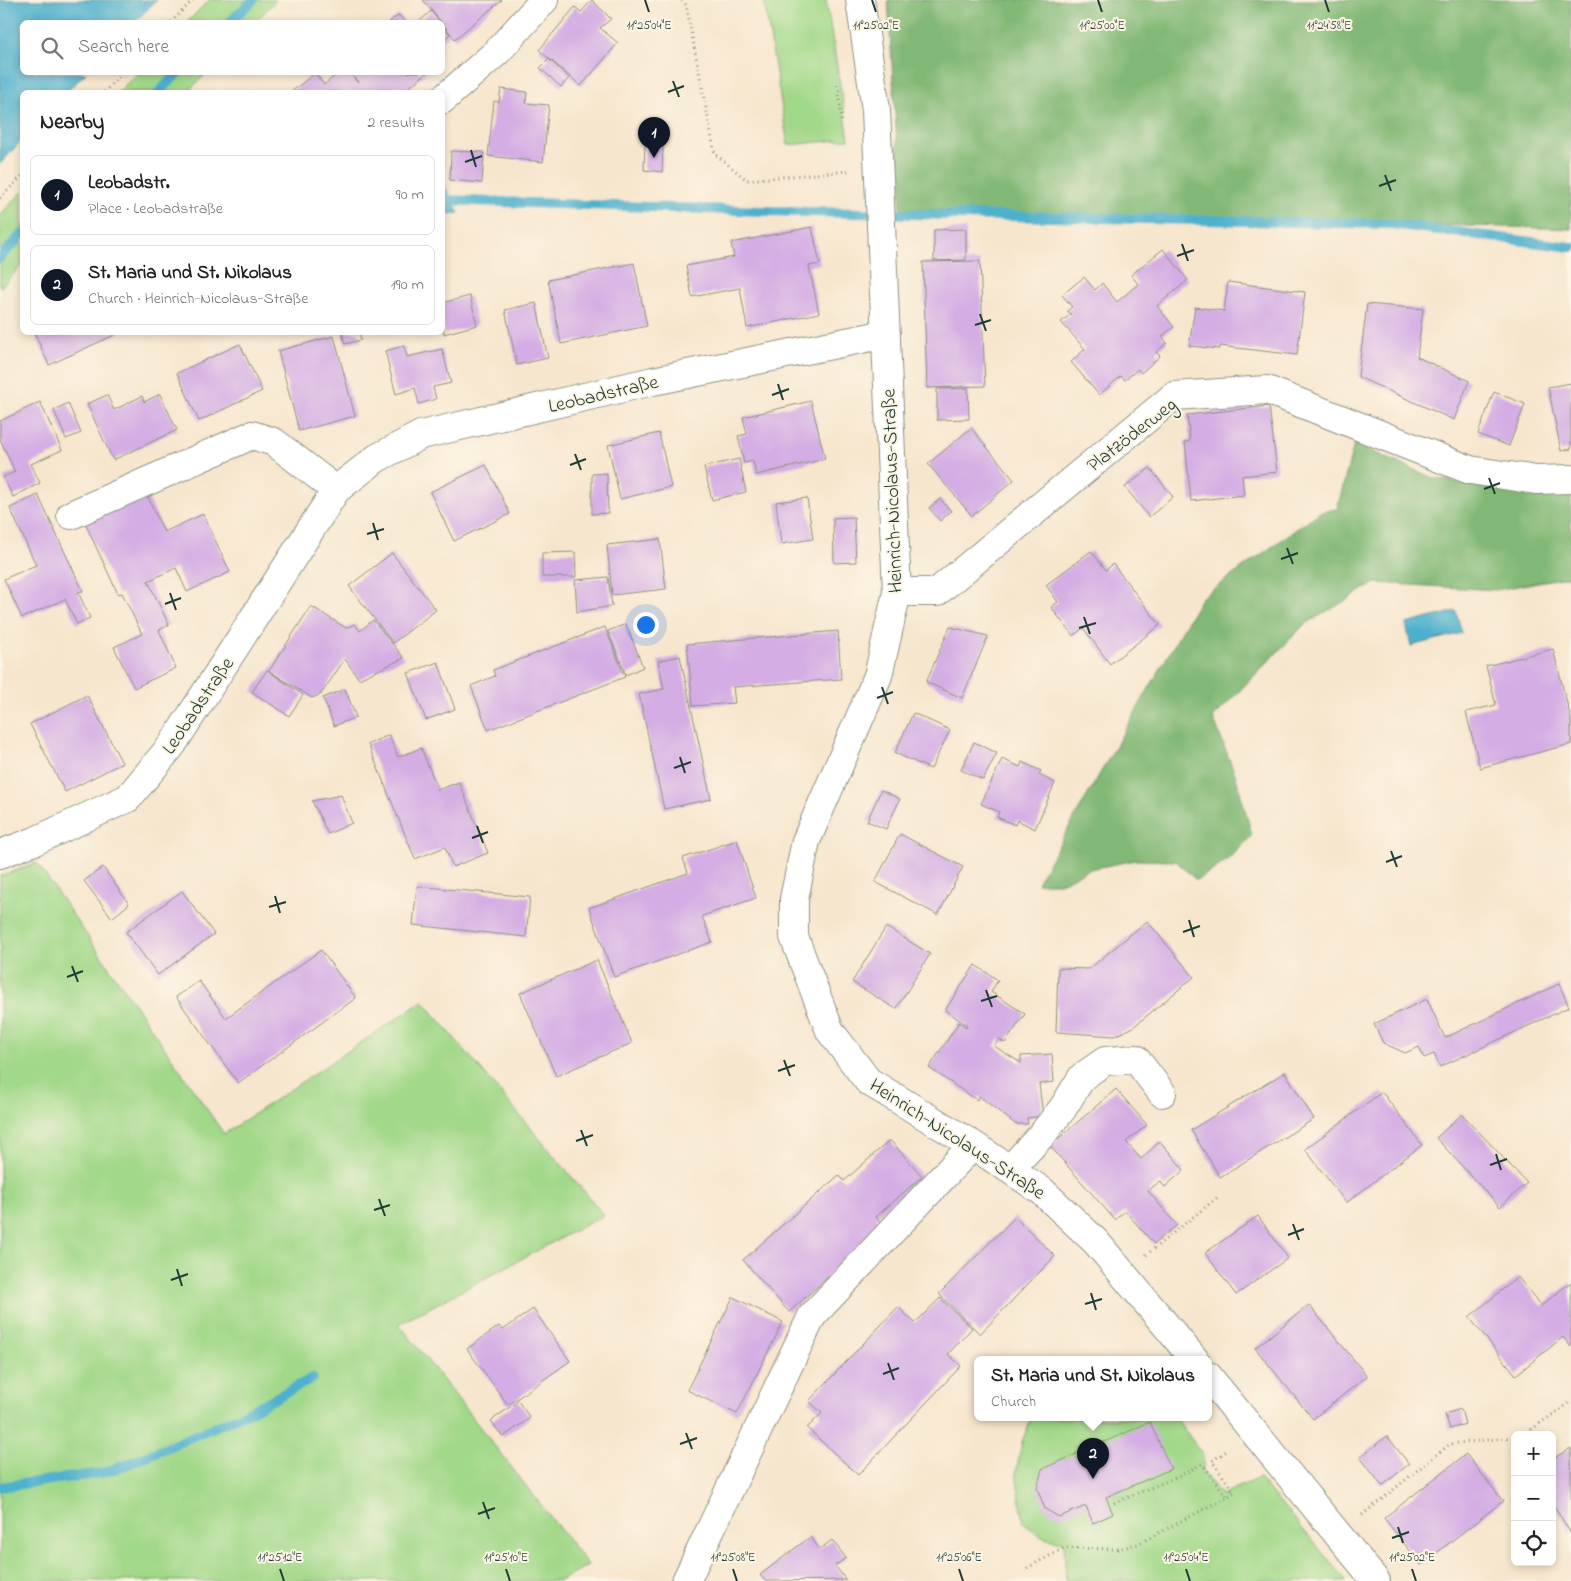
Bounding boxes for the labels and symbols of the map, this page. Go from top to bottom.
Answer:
text: 11°25'04"E [626,17,672,35]
text: 11°25'02"E [853,17,899,35]
text: 11°25'00"E [1079,17,1125,35]
text: 11°24'58"E [1307,17,1351,35]
pin: 1 [638,117,670,158]
street label: Leobadstraße [546,369,661,422]
street label: Heinrich-Nicolaus-Straße [875,388,912,594]
street label: Platzöderweg [1081,391,1184,481]
your location [633,612,659,638]
street label: Leobadstraße [156,652,242,761]
street label: Heinrich-Nicolaus-Straße [863,1072,1050,1208]
pin: 2 [1077,1438,1109,1479]
text: 11°25'12"E [258,1549,302,1567]
text: 11°25'10"E [484,1549,528,1567]
text: 11°25'08"E [711,1549,755,1567]
text: 11°25'06"E [936,1549,982,1567]
text: 11°25'04"E [1163,1549,1209,1567]
text: 11°25'02"E [1389,1549,1435,1567]

